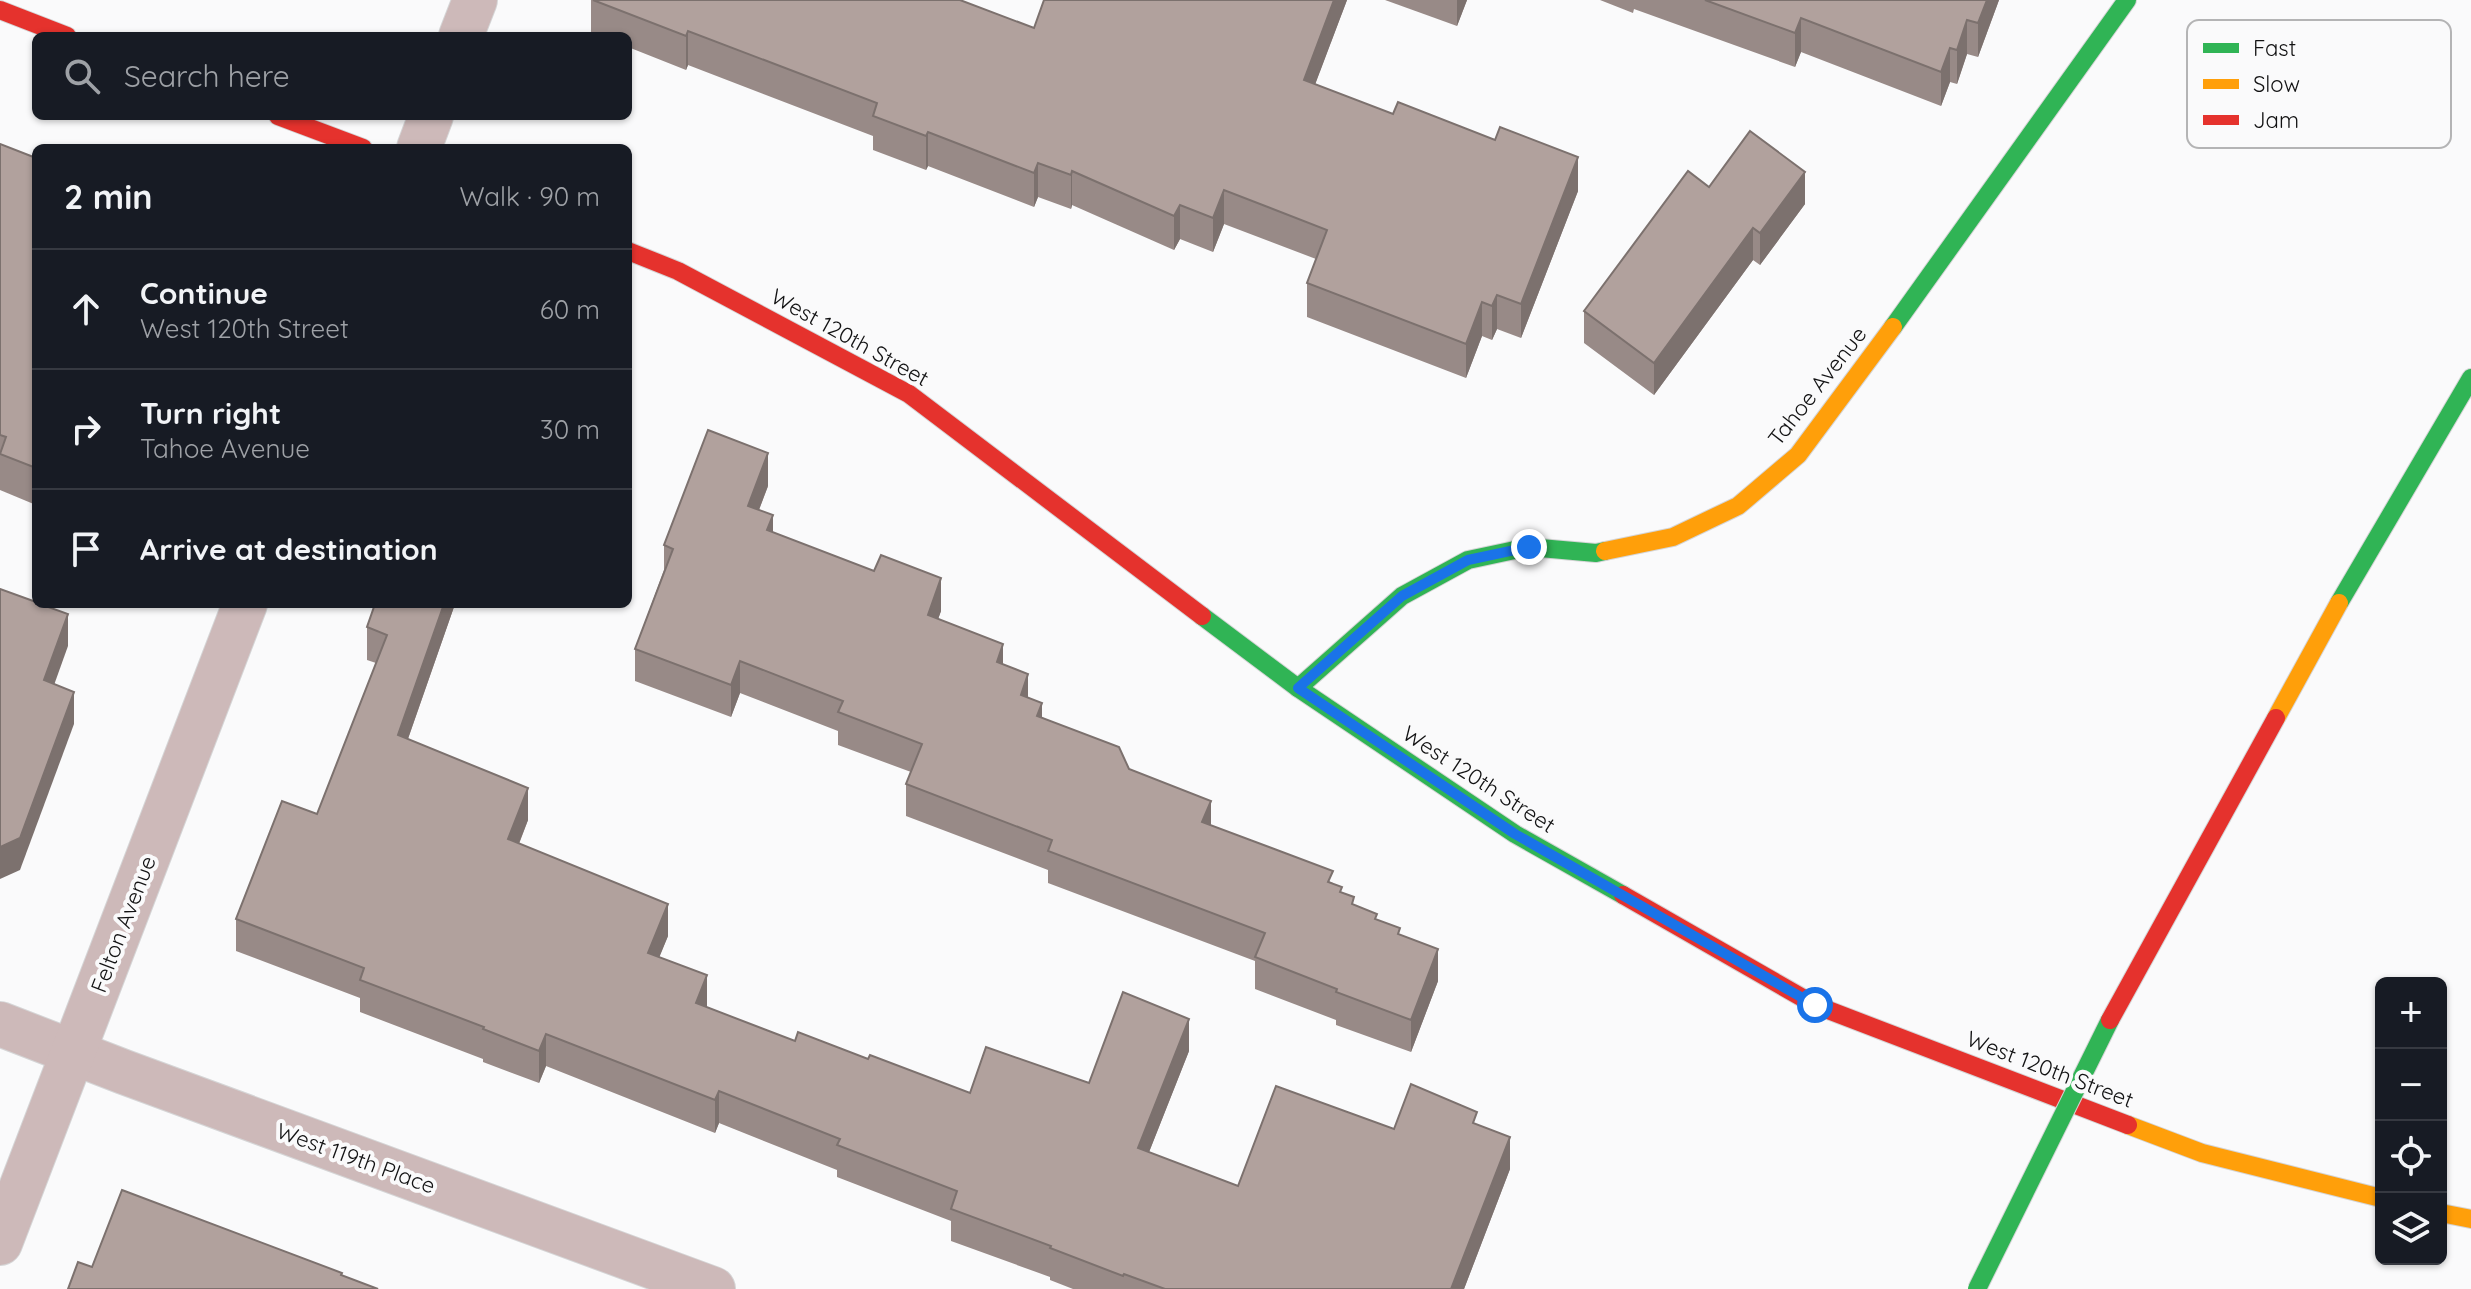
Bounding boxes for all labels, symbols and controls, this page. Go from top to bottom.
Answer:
legend [2187,20,2451,148]
search box [32,32,632,120]
text: Fast [2253,34,2296,62]
icon: search [60,54,104,98]
text: Search here [124,57,290,95]
text: Slow [2253,70,2300,98]
text: Jam [2253,106,2299,134]
text: 2 min [64,175,153,218]
text: Walk · 90 m [459,180,600,213]
text: Continue [140,274,268,312]
street label: West 120th Street [766,282,934,392]
icon: ahead [64,287,108,331]
text: 60 m [540,293,600,326]
text: West 120th Street [140,312,349,345]
street label: Tahoe Avenue [1762,321,1872,451]
text: Turn right [140,394,281,432]
icon: right [64,407,108,451]
text: 30 m [540,413,600,446]
text: Tahoe Avenue [140,432,310,465]
icon: arrive [64,527,108,571]
route end [1511,529,1547,565]
text: Arrive at destination [140,530,438,568]
street label: West 120th Street [1397,719,1561,839]
street label: Felton Avenue [84,852,162,996]
map controls [2375,977,2447,1265]
button: + [2375,977,2447,1049]
route start [1797,987,1833,1023]
street label: West 120th Street [1963,1024,2137,1114]
button: − [2375,1049,2447,1121]
street label: West 119th Place [273,1116,439,1200]
button: locate [2375,1121,2447,1193]
button: layers [2375,1193,2447,1265]

